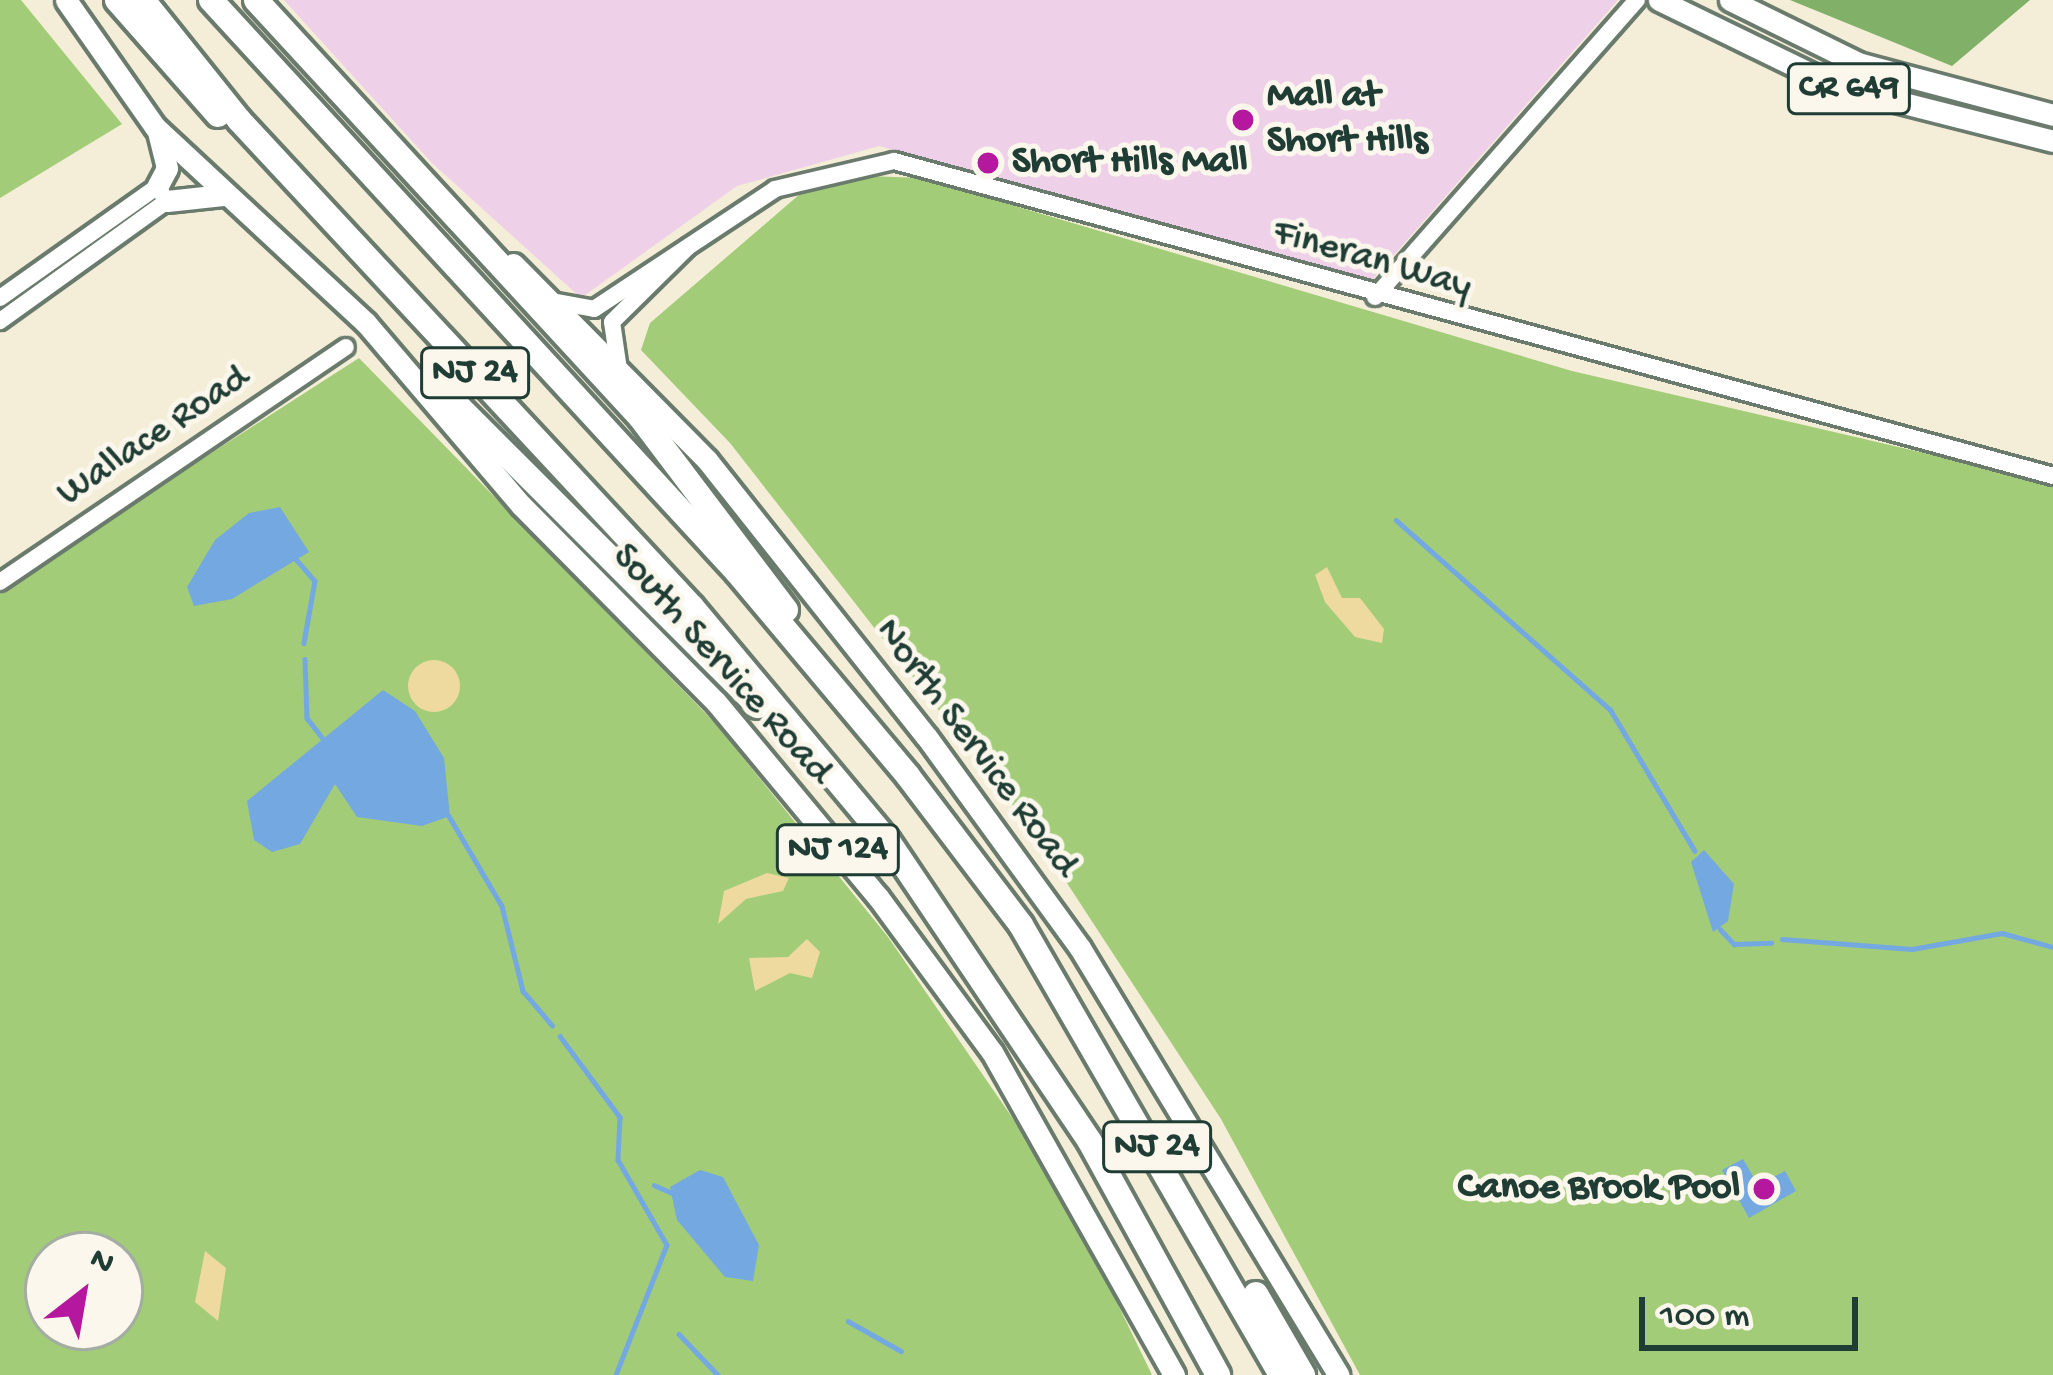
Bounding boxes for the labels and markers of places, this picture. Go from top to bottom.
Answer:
place label: Mall at Short Hills [1267,75,1427,166]
marker: Mall at Short Hills [1230,107,1256,133]
place label: Short Hills Mall [1012,140,1248,186]
marker: Short Hills Mall [975,150,1001,176]
place label: Canoe Brook Pool [1458,1166,1740,1212]
marker: Canoe Brook Pool [1751,1176,1777,1202]

